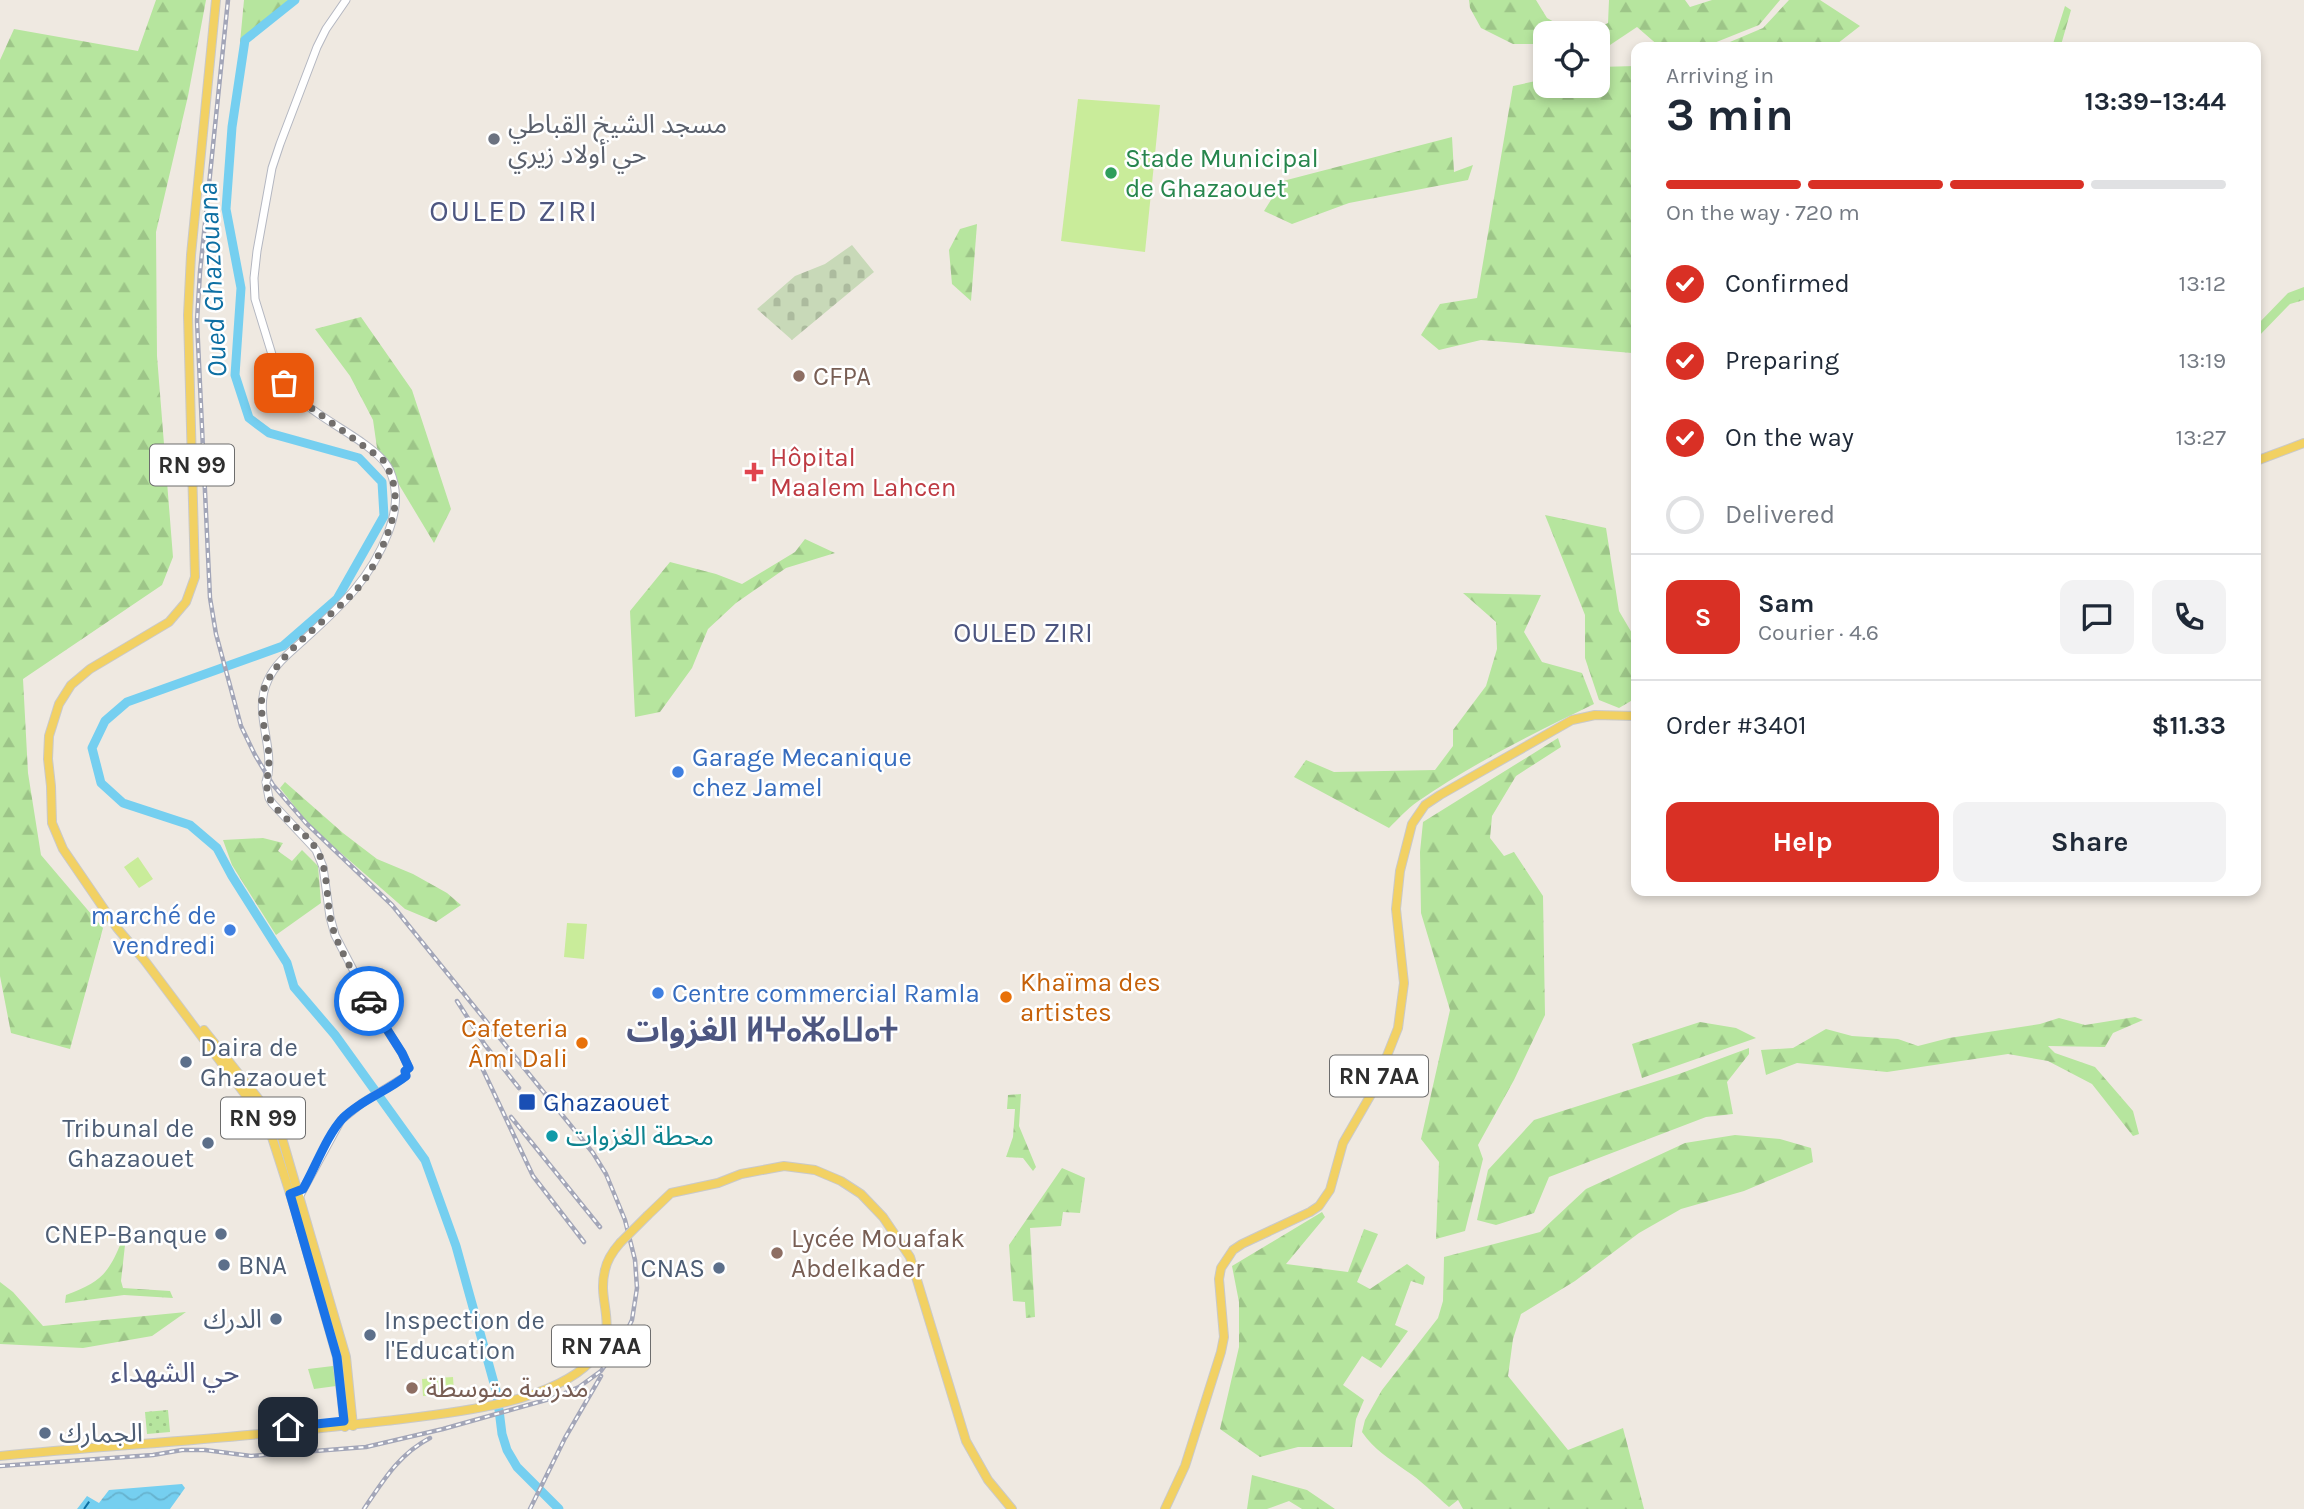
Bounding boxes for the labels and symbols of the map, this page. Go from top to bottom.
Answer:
place label: مسجد الشيخ القباطي حي أولاد زيري [508,109,727,174]
marker: مسجد الشيخ القباطي حي أولاد زيري [486,131,502,147]
place label: Stade Municipal de Ghazaouet [1125,143,1319,204]
marker: Stade Municipal de Ghazaouet [1103,165,1119,181]
water label: Oued Ghazouana [190,182,234,378]
district label: OULED ZIRI [429,193,599,229]
pin [254,353,314,413]
place label: CFPA [813,361,871,392]
marker: CFPA [791,368,807,384]
place label: Hôpital Maalem Lahcen [770,442,956,503]
road number: RN 99 [150,444,234,486]
marker: Hôpital Maalem Lahcen [744,462,764,482]
district label: OULED ZIRI [953,616,1093,649]
place label: Garage Mecanique chez Jamel [692,742,912,803]
marker: Garage Mecanique chez Jamel [670,764,686,780]
place label: marché de vendredi [91,900,216,961]
marker: marché de vendredi [222,922,238,938]
courier [334,966,404,1036]
place label: Khaïma des artistes [1020,967,1161,1028]
place label: Centre commercial Ramla [672,978,980,1009]
marker: Centre commercial Ramla [650,985,666,1001]
marker: Khaïma des artistes [998,989,1014,1005]
district label: الغزوات ⵍⵖⴰⵣⴰⵡⴰⵜ [626,1011,898,1049]
place label: Cafeteria Âmi Dali [461,1013,568,1074]
place label: Daira de Ghazaouet [200,1032,327,1093]
marker: Cafeteria Âmi Dali [574,1035,590,1051]
marker: Daira de Ghazaouet [178,1054,194,1070]
road number: RN 7AA [1330,1056,1428,1096]
place label: Ghazaouet [543,1087,670,1118]
marker: Ghazaouet [517,1092,537,1112]
road number: RN 99 [221,1098,305,1138]
place label: Tribunal de Ghazaouet [62,1113,194,1174]
place label: محطة الغزوات [566,1121,714,1152]
marker: محطة الغزوات [544,1128,560,1144]
marker: Tribunal de Ghazaouet [200,1135,216,1151]
place label: CNEP-Banque [45,1219,207,1250]
place label: Lycée Mouafak Abdelkader [791,1223,965,1284]
marker: CNEP-Banque [213,1226,229,1242]
marker: Lycée Mouafak Abdelkader [769,1245,785,1261]
place label: BNA [238,1250,287,1281]
place label: CNAS [641,1253,705,1284]
marker: BNA [216,1257,232,1273]
marker: CNAS [711,1260,727,1276]
place label: الدرك [203,1304,262,1335]
place label: Inspection de l'Education [384,1305,545,1366]
marker: الدرك [268,1311,284,1327]
road number: RN 7AA [552,1326,650,1366]
marker: Inspection de l'Education [362,1327,378,1343]
district label: حي الشهداء [111,1356,239,1393]
place label: مدرسة متوسطة [426,1373,589,1404]
marker: مدرسة متوسطة [404,1380,420,1396]
pin [258,1397,318,1457]
place label: الجمارك [59,1418,143,1449]
marker: الجمارك [37,1425,53,1441]

